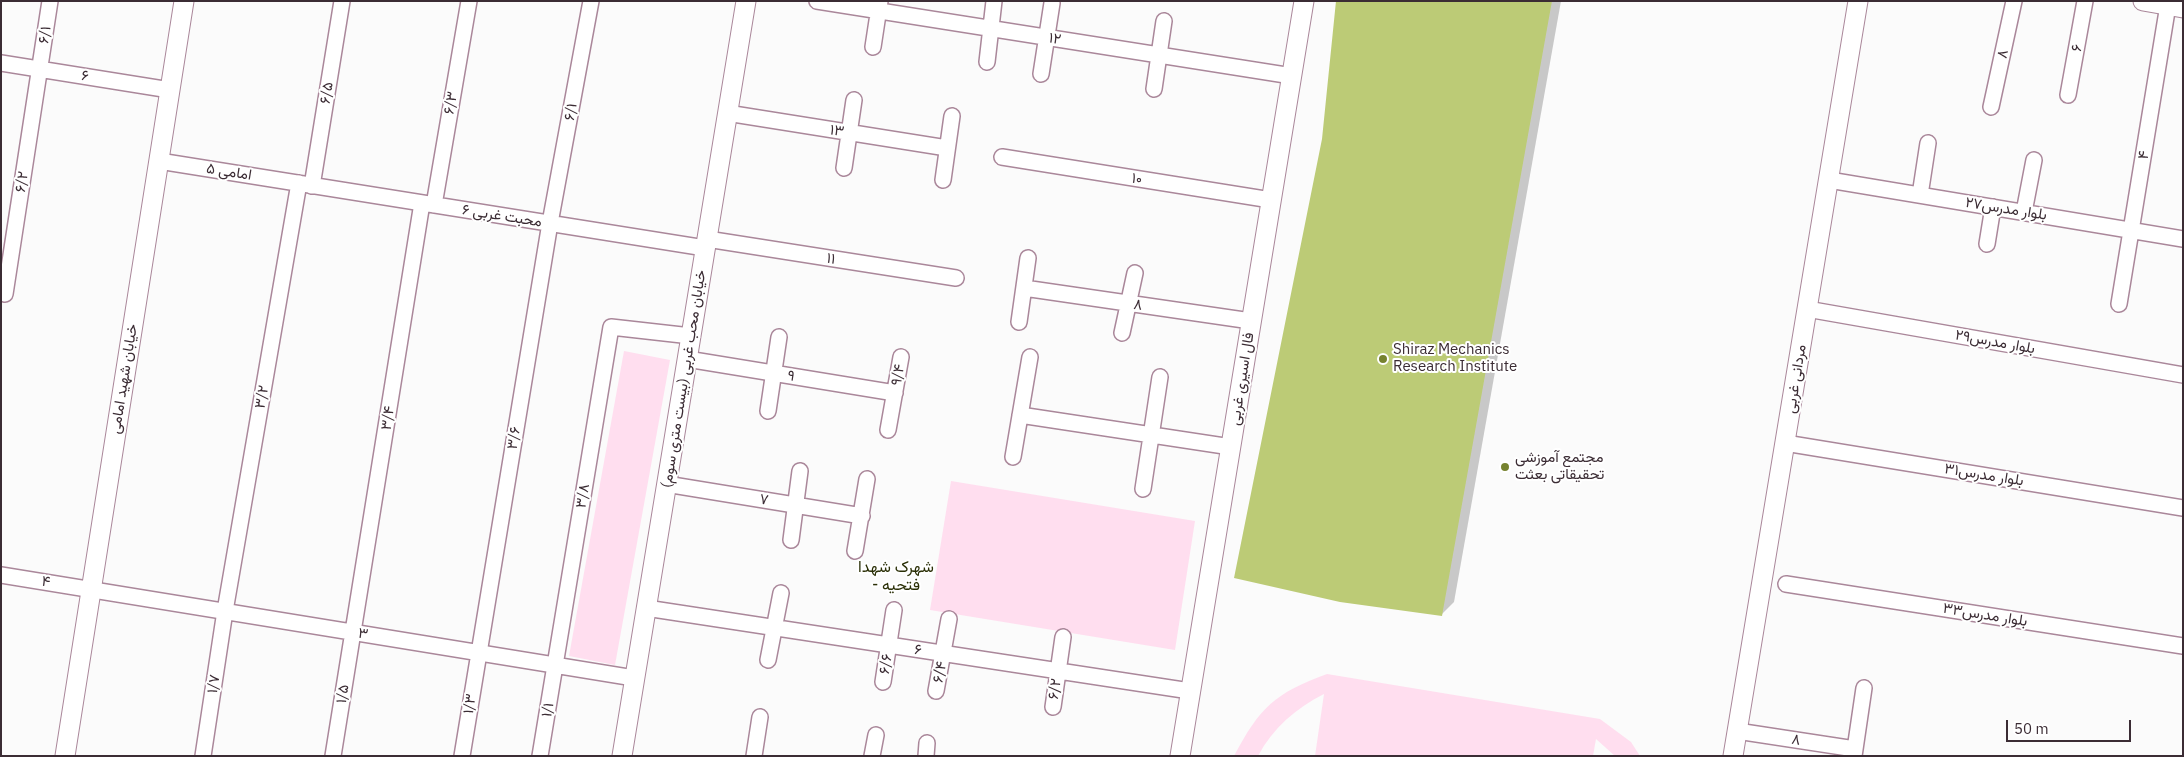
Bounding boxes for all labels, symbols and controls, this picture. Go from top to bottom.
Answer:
street label: ۶/۱ [35,25,55,45]
street label: ۱۲ [1048,29,1062,49]
street label: ۶ [2068,43,2086,53]
street label: ۸ [1993,48,2013,60]
street label: ۶ [80,67,90,85]
street label: ۶/۵ [316,81,338,105]
street label: ۶/۳ [440,90,462,116]
street label: ۶/۱ [561,102,581,122]
street label: ۱۳ [829,121,845,141]
street label: ۴ [2134,149,2154,161]
street label: امامی ۵ [205,160,253,184]
street label: ۱۰ [1130,169,1144,189]
street label: ۶/۲ [11,170,33,194]
street label: بلوار مدرس۲۷ [1964,194,2048,224]
street label: محبت غربی ۶ [461,201,543,231]
street label: ۱۱ [825,249,837,269]
street label: خیابان محب غربی (بیست متری سوم) [658,269,710,489]
street label: ۸ [1132,295,1144,315]
street label: خیابان شهید امامی [106,323,142,435]
street label: ۲۹بلوار مدرس [1954,326,2036,358]
street label: فال اسیری غربی [1226,331,1258,427]
place label: Shiraz Mechanics Research Institute [1393,341,1517,376]
street label: مردانی غربی [1782,343,1810,415]
marker: Shiraz Mechanics Research Institute [1377,353,1389,365]
street label: ۹/۴ [887,363,909,387]
street label: ۹ [786,367,796,385]
street label: ۳/۲ [251,384,273,410]
street label: ۳/۴ [377,405,399,431]
street label: ۳/۶ [503,425,525,451]
place label: مجتمع آموزشی تحقیقاتی بعثت [1515,449,1604,484]
street label: بلوار مدرس۳۱ [1943,460,2025,490]
marker: مجتمع آموزشی تحقیقاتی بعثت [1499,461,1511,473]
street label: ۳/۸ [572,483,594,509]
street label: ۷ [758,490,770,510]
district label: شهرک شهدا - فتحیه [858,557,934,595]
street label: ۴ [40,572,52,592]
street label: بلوار مدرس۳۳ [1941,599,2029,631]
street label: ۳ [357,624,369,644]
street label: ۶ [913,641,923,659]
street label: ۶/۶ [876,653,896,675]
street label: ۶/۴ [929,660,951,684]
street label: ۱/۷ [204,673,224,695]
street label: ۶/۲ [1045,677,1065,701]
street label: ۱/۵ [333,683,353,705]
street label: ۱/۳ [460,693,480,715]
street label: ۱/۱ [538,701,558,719]
scale bar [2009,710,2134,742]
text: 50 m [2014,719,2049,738]
street label: ۸ [1790,730,1802,750]

